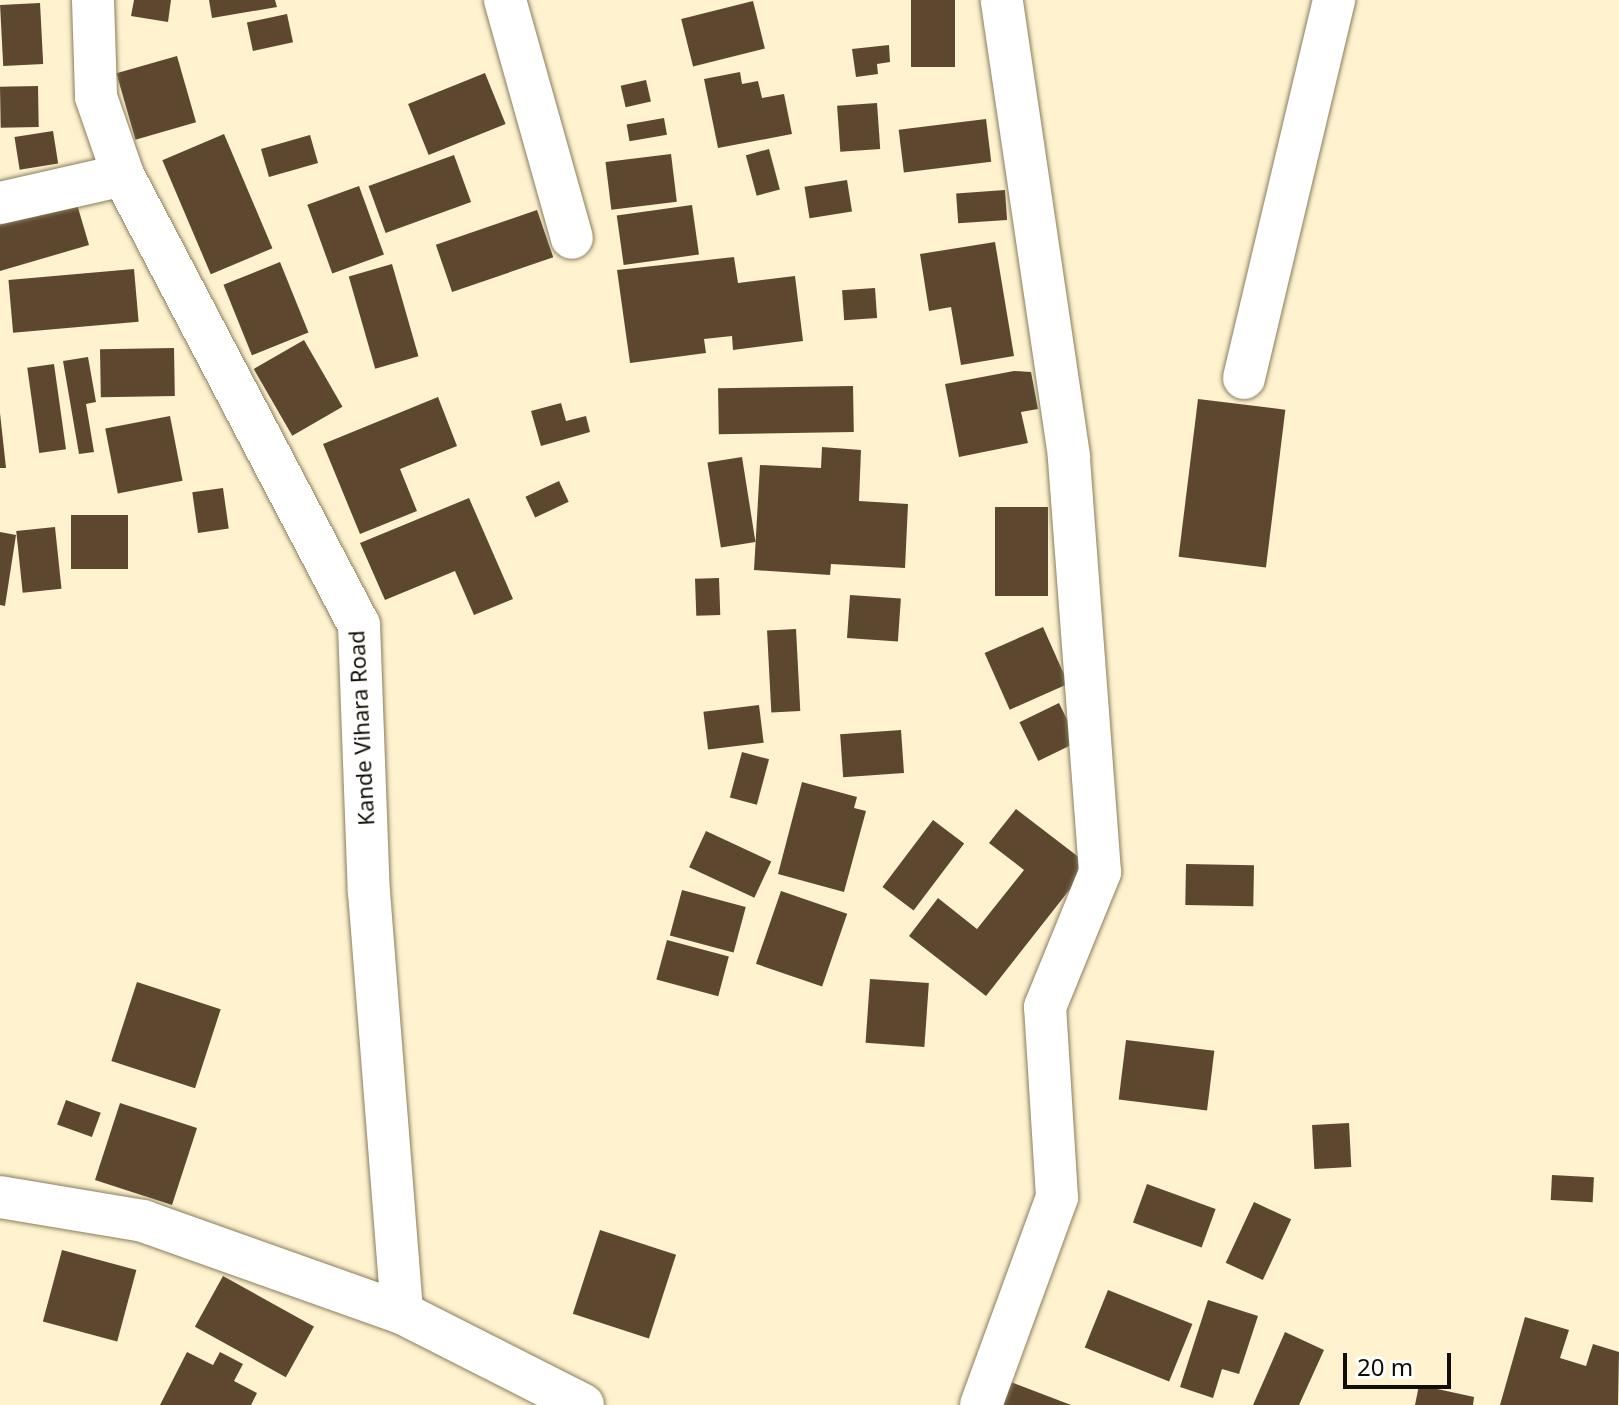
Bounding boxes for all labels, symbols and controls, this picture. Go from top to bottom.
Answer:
street label: Kande Vihara Road [343,630,379,826]
scale bar [1347,1337,1455,1387]
text: 20 m [1357,1350,1413,1383]

